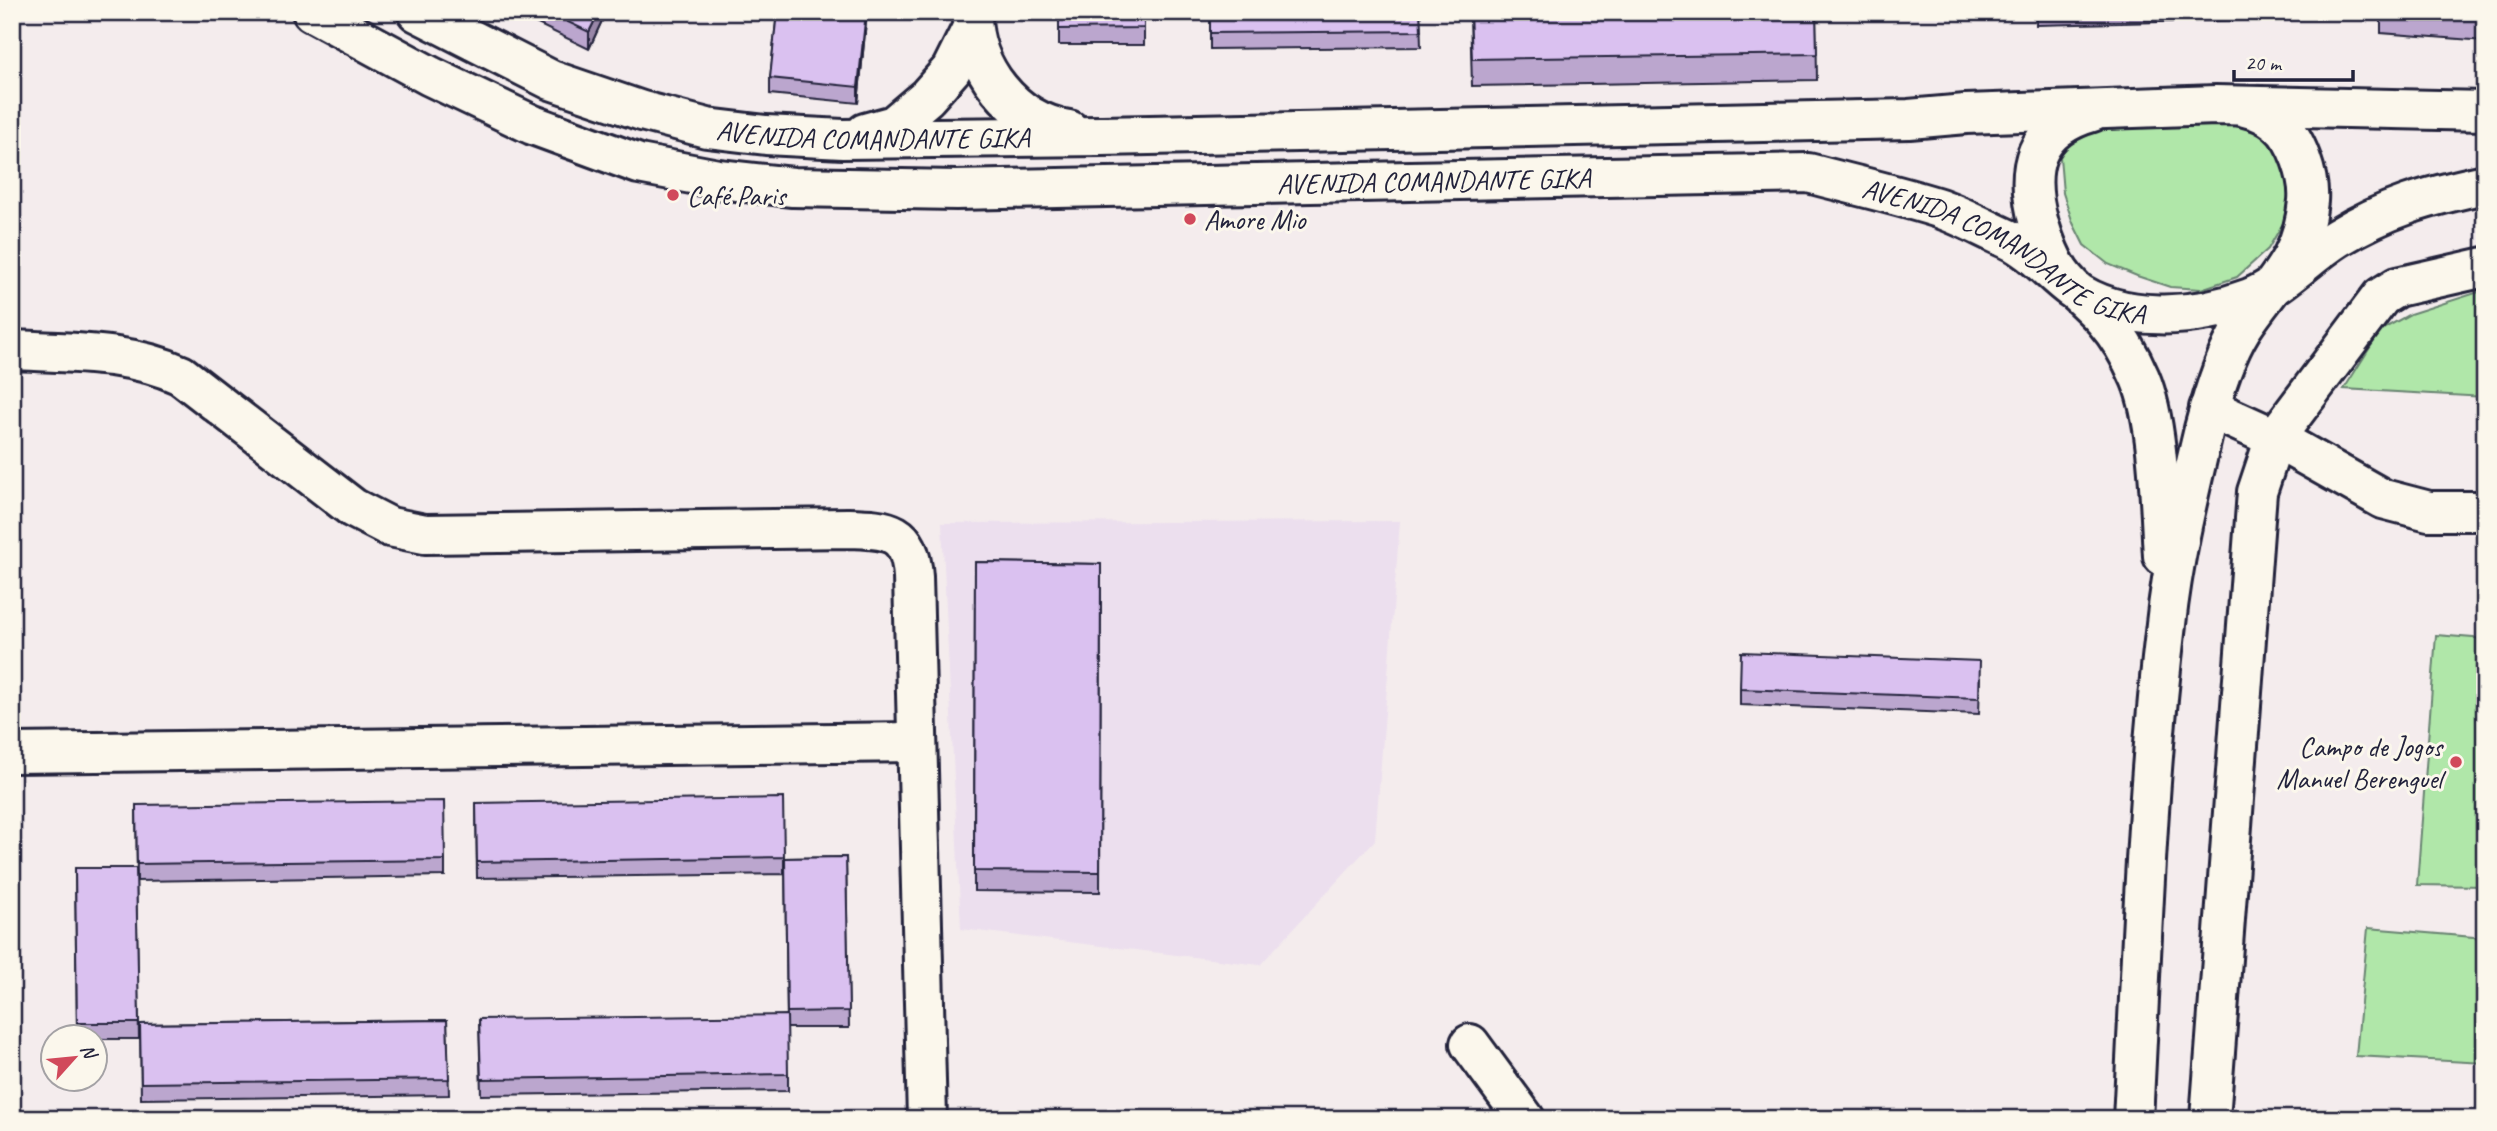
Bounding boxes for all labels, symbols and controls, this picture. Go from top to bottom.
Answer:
scale bar [2234,38,2354,82]
text: 20 m [2245,50,2283,76]
street label: AVENIDA COMANDANTE GIKA [714,112,1032,157]
street label: AVENIDA COMANDANTE GIKA [1277,160,1593,202]
street label: AVENIDA COMANDANTE GIKA [1859,171,2149,332]
place label: Café Paris [687,178,788,213]
marker: Café Paris [665,187,681,203]
place label: Amore Mio [1204,202,1308,237]
marker: Amore Mio [1182,211,1198,227]
place label: Campo de Jogos Manuel Berenguel [2276,729,2447,796]
marker: Campo de Jogos Manuel Berenguel [2448,754,2464,770]
north arrow [38,1023,108,1092]
text: N [75,1040,103,1064]

